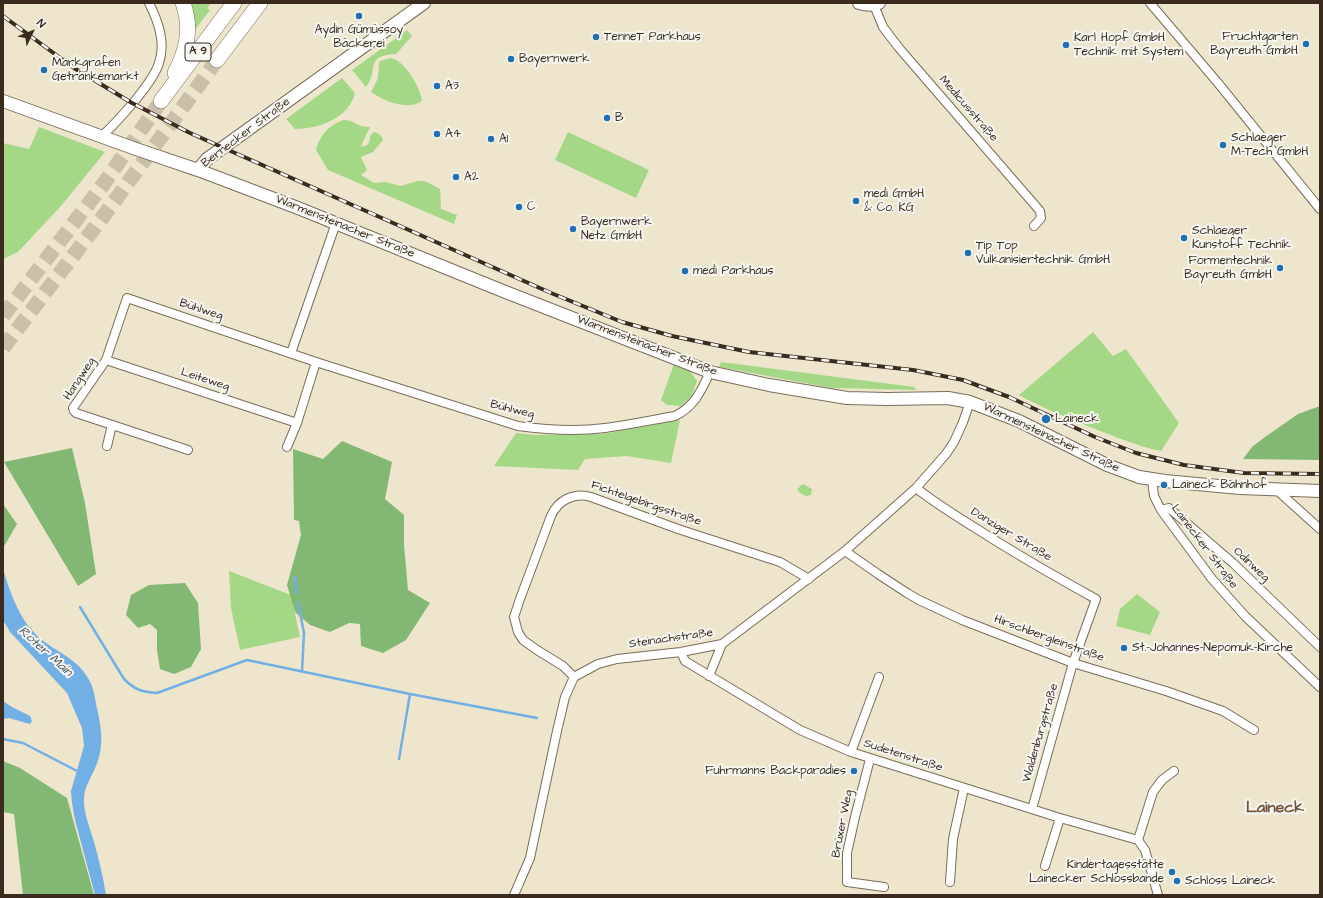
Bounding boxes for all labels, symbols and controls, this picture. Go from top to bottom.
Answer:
marker: Aydin Gümüssoy Bäckerei [354,11,364,21]
north arrow [12,12,52,52]
text: N [33,16,49,31]
place label: Aydin Gümüssoy Bäckerei [315,23,403,51]
place label: TenneT Parkhaus [604,30,701,44]
place label: Fruchtgarten Bayreuth GmbH [1210,30,1298,58]
place label: Karl Hopf GmbH Technik mit System [1074,31,1183,59]
marker: TenneT Parkhaus [591,32,601,42]
marker: Fruchtgarten Bayreuth GmbH [1301,39,1311,49]
marker: Karl Hopf GmbH Technik mit System [1061,40,1071,50]
road number: A 9 [185,43,211,61]
place label: Bayernwerk [519,52,590,66]
marker: Bayernwerk [506,54,516,64]
place label: Markgrafen Getränkemarkt [52,56,139,84]
marker: Markgrafen Getränkemarkt [39,65,49,75]
street label: Medicusstraße [935,73,1001,145]
place label: A3 [445,79,459,93]
marker: A3 [432,81,442,91]
street label: Bernecker Straße [199,95,293,171]
place label: B [615,111,624,125]
marker: B [602,113,612,123]
place label: A4 [445,127,461,141]
marker: A4 [432,129,442,139]
place label: Schlaeger M-Tech GmbH [1231,131,1309,159]
place label: A1 [499,132,508,146]
marker: A1 [486,134,496,144]
marker: Schlaeger M-Tech GmbH [1218,140,1228,150]
place label: A2 [464,170,479,184]
marker: A2 [451,172,461,182]
place label: medi GmbH & Co. KG [864,187,924,215]
street label: Warmensteinacher Straße [273,192,417,262]
marker: medi GmbH & Co. KG [851,196,861,206]
place label: C [527,200,535,214]
marker: C [514,202,524,212]
place label: Bayernwerk Netz GmbH [581,215,652,243]
marker: Bayernwerk Netz GmbH [568,224,578,234]
place label: Schlaeger Kunstoff Technik [1192,224,1291,252]
marker: Schlaeger Kunstoff Technik [1179,233,1189,243]
place label: Tip Top Vulkanisiertechnik GmbH [976,239,1110,267]
marker: Tip Top Vulkanisiertechnik GmbH [963,248,973,258]
place label: Formentechnik Bayreuth GmbH [1184,254,1272,282]
marker: Formentechnik Bayreuth GmbH [1275,263,1285,273]
place label: medi Parkhaus [693,264,774,278]
marker: medi Parkhaus [680,266,690,276]
street label: Bühlweg [177,296,225,324]
street label: Warmensteinacher Straße [575,313,719,379]
street label: Hangweg [61,355,99,403]
street label: Leiteweg [179,365,231,395]
street label: Bühlweg [489,398,535,422]
street label: Warmensteinacher Straße [980,400,1122,476]
place label: Laineck [1055,412,1099,426]
marker: Laineck [1040,413,1052,425]
street label: Fichtelgebirgsstraße [589,478,703,530]
place label: Laineck Bahnhof [1172,478,1267,492]
marker: Laineck Bahnhof [1159,480,1169,490]
street label: Lainecker Straße [1168,502,1240,592]
street label: Danziger Straße [968,505,1054,565]
street label: Odinweg [1230,545,1272,585]
street label: Hirschbergleinstraße [992,612,1106,666]
water label: Roter Main [15,624,75,680]
street label: Steinachstraße [628,626,714,652]
place label: St.-Johannes-Nepomuk-Kirche [1132,641,1293,655]
marker: St.-Johannes-Nepomuk-Kirche [1119,643,1129,653]
street label: Waldenburgstraße [1020,682,1062,784]
street label: Sudetenstraße [862,736,944,776]
place label: Fuhrmanns Backparadies [705,764,846,778]
marker: Fuhrmanns Backparadies [849,766,859,776]
street label: Brüxer Weg [829,789,857,859]
district label: Laineck [1246,799,1304,819]
place label: Kindertagesstätte Lainecker Schlossbande [1029,858,1164,886]
marker: Kindertagesstätte Lainecker Schlossbande [1167,867,1177,877]
place label: Schloss Laineck [1185,874,1275,888]
marker: Schloss Laineck [1172,876,1182,886]

